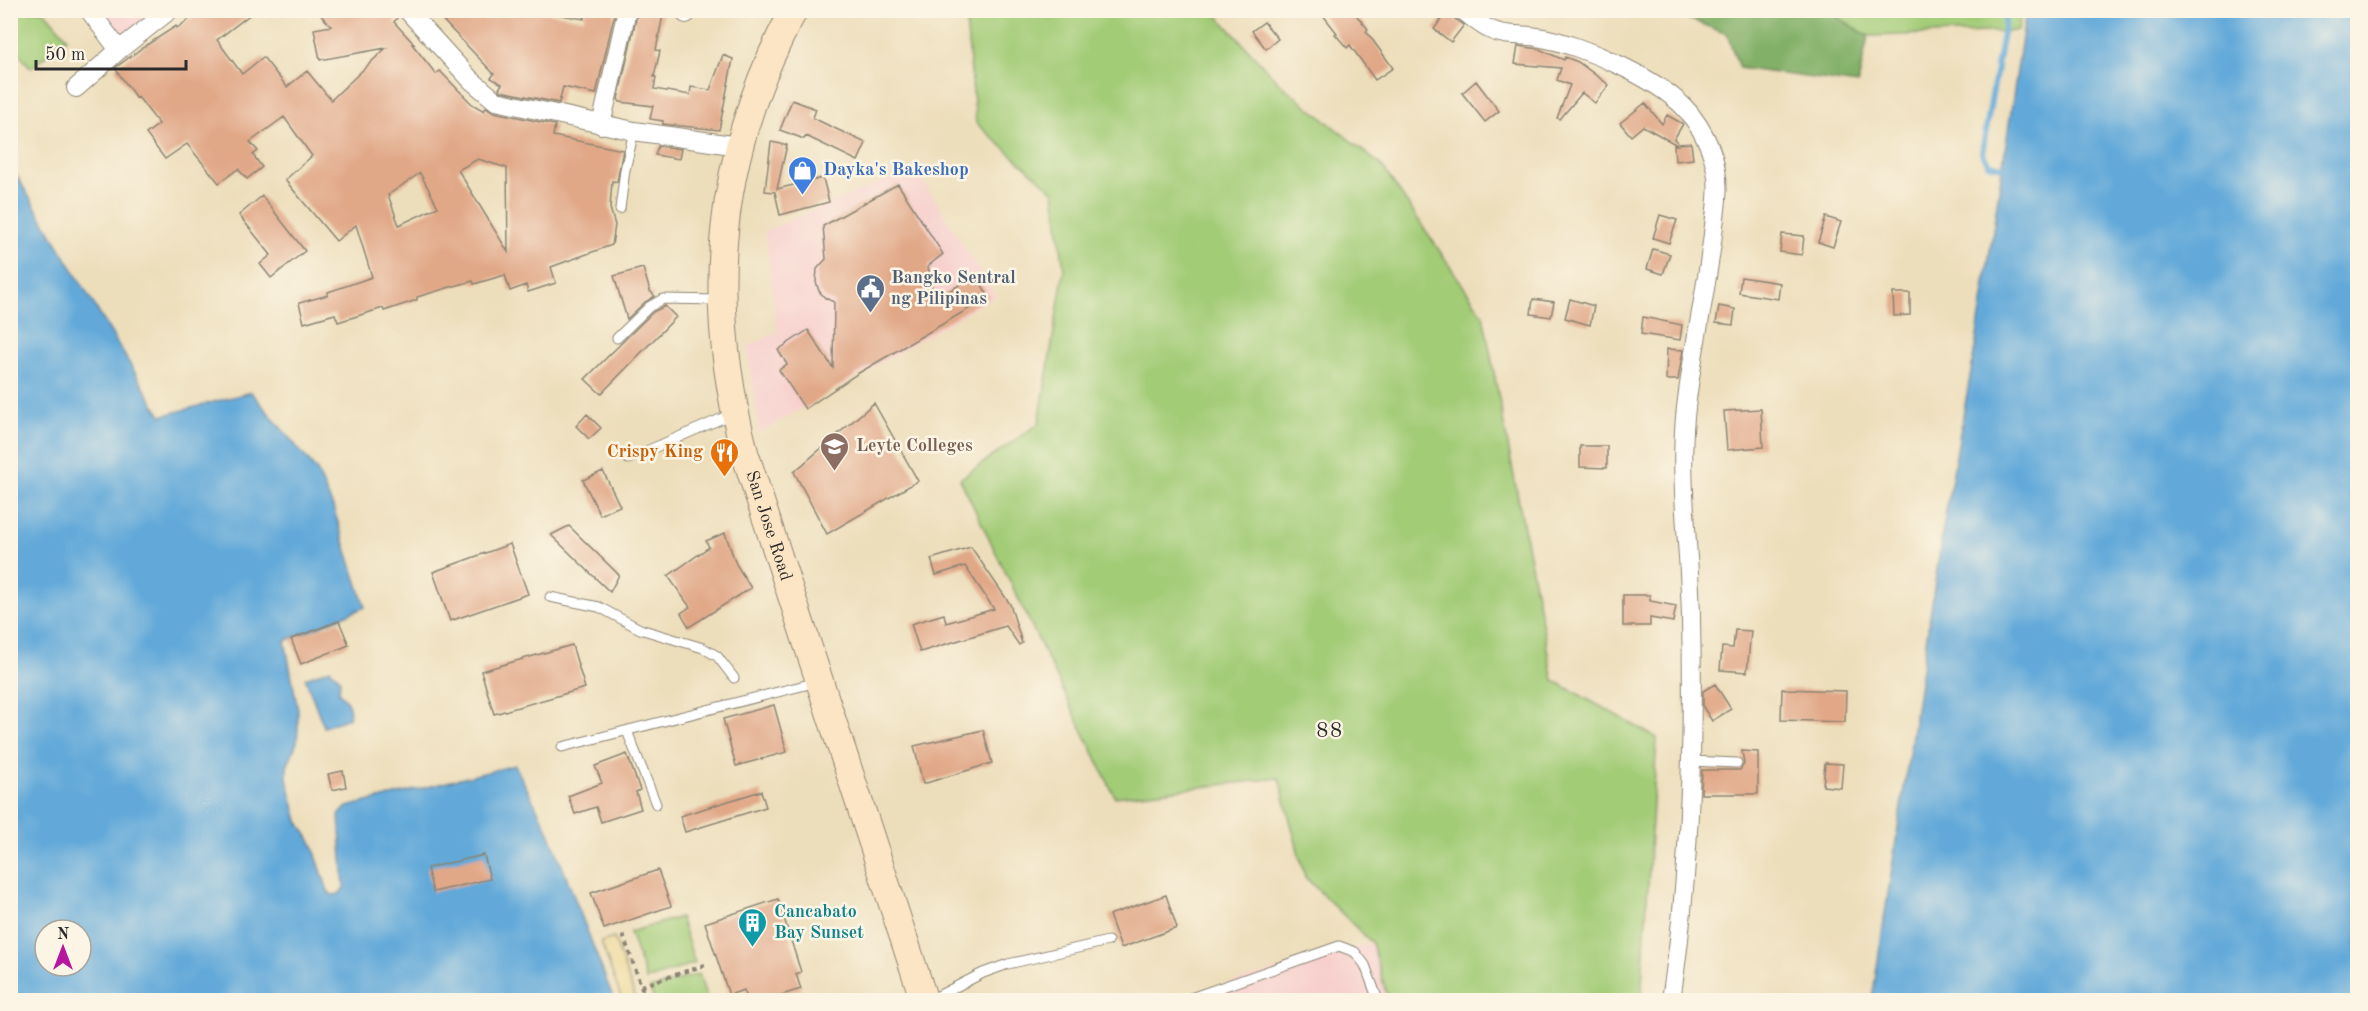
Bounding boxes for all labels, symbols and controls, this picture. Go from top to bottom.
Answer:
scale bar [36,33,186,71]
text: 50 m [45,46,85,64]
shop icon: Dayka's Bakeshop [786,154,818,196]
place label: Dayka's Bakeshop [823,161,969,179]
place label: Bangko Sentral ng Pilipinas [891,269,1016,308]
public building icon: Bangko Sentral ng Pilipinas [854,272,886,314]
school or university icon: Leyte Colleges [819,430,851,472]
restaurant icon: Crispy King [708,436,740,478]
place label: Leyte Colleges [856,437,973,455]
place label: Crispy King [607,443,703,461]
street label: San Jose Road [742,469,795,583]
district label: 88 [1316,721,1344,742]
place label: Cancabato Bay Sunset [774,903,864,942]
building icon: Cancabato Bay Sunset [737,906,769,948]
north arrow [33,918,93,978]
text: N [57,927,70,943]

